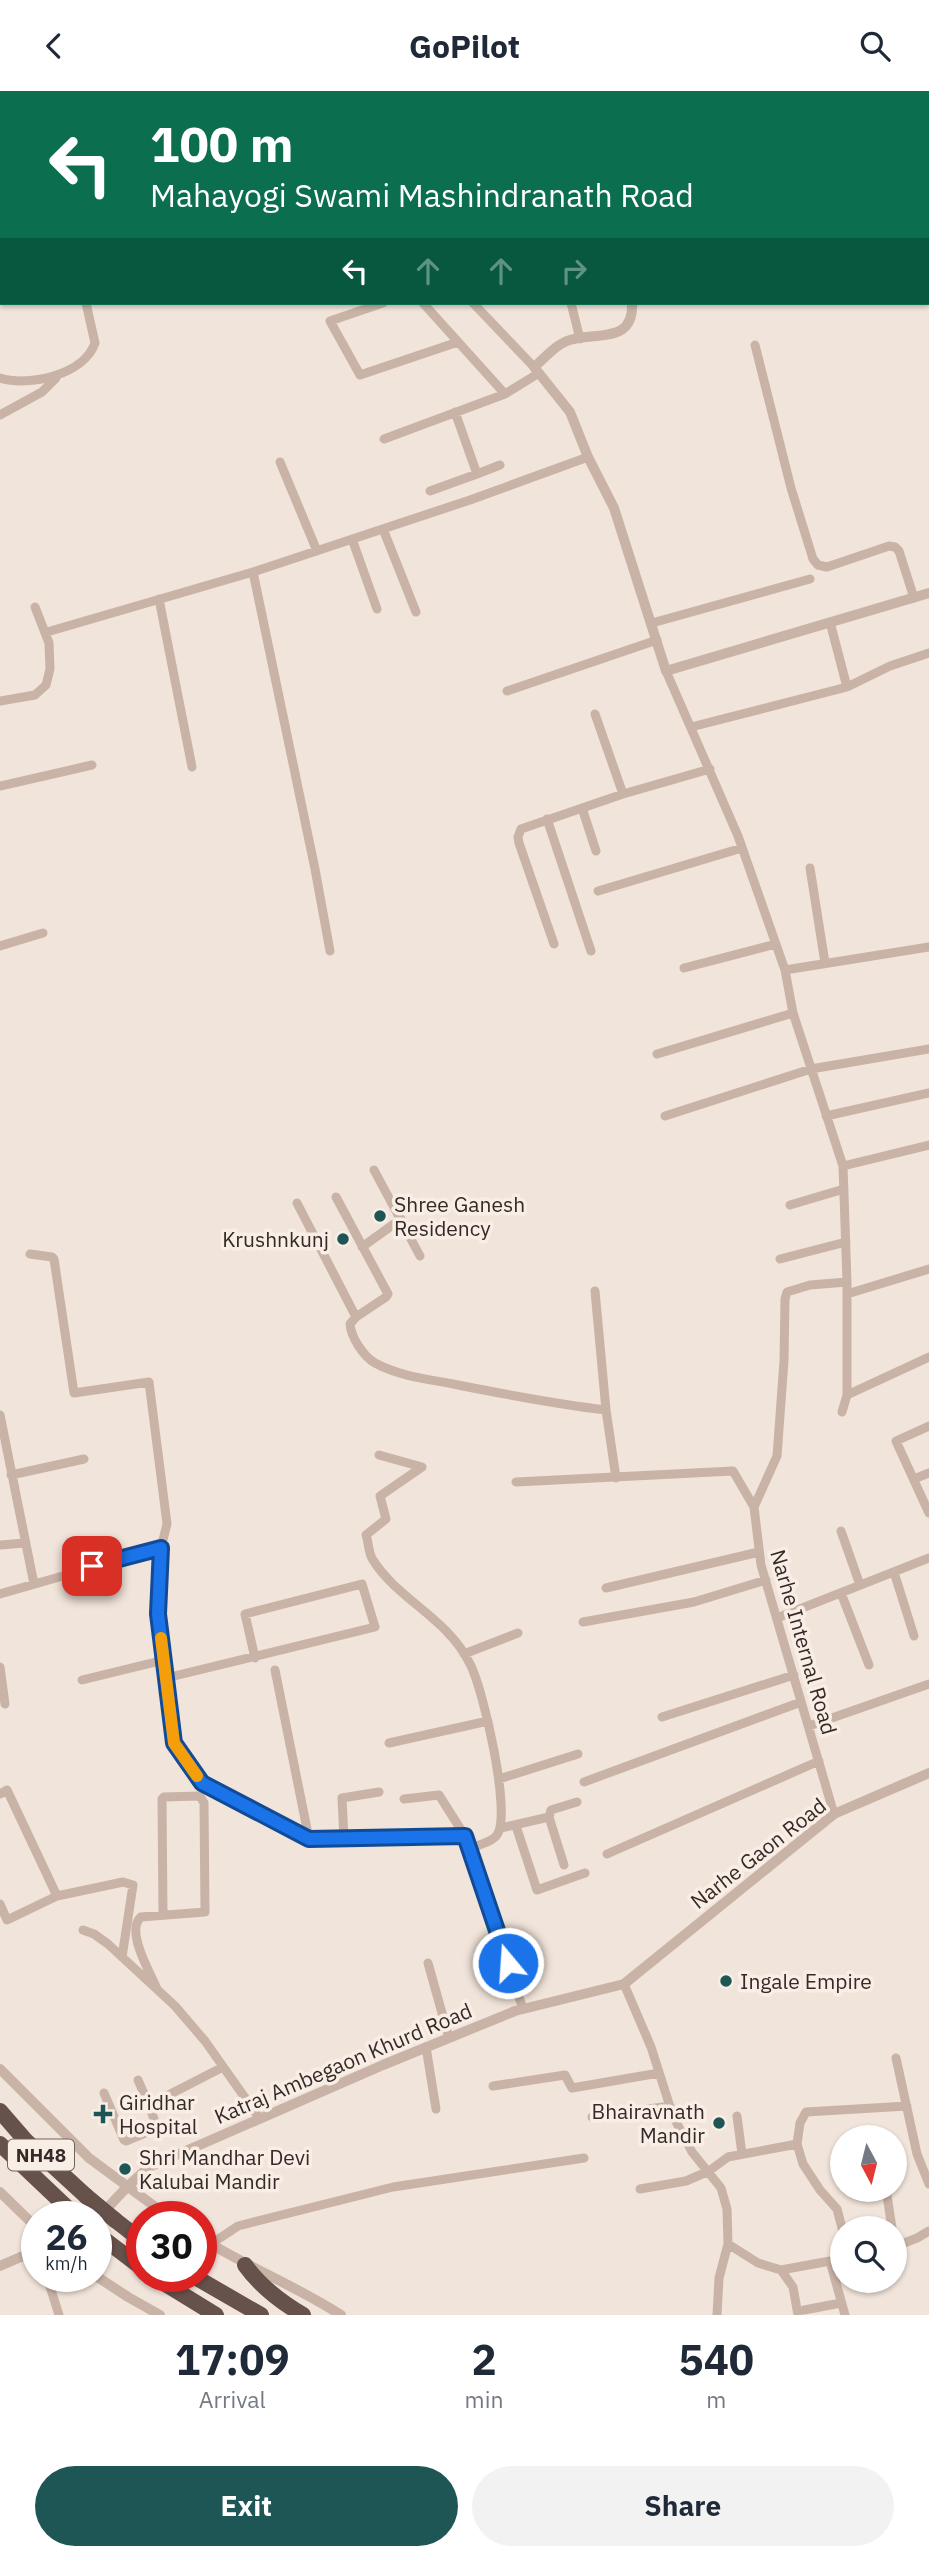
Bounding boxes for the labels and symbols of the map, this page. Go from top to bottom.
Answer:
place label: Shree Ganesh Residency [394,1190,525,1242]
marker: Shree Ganesh Residency [372,1208,388,1224]
place label: Krushnkunj [222,1225,329,1253]
marker: Krushnkunj [335,1231,351,1247]
pin [62,1536,122,1596]
street label: Narhe Internal Road [764,1546,844,1738]
street label: Narhe Gaon Road [684,1791,832,1915]
position arrow [471,1926,545,2000]
place label: Ingale Empire [740,1967,872,1995]
marker: Ingale Empire [718,1973,734,1989]
street label: Katraj Ambegaon Khurd Road [210,1996,476,2130]
place label: Giridhar Hospital [119,2088,198,2140]
place label: Bhairavnath Mandir [591,2097,705,2149]
marker: Giridhar Hospital [93,2104,113,2124]
marker: Bhairavnath Mandir [711,2115,727,2131]
north arrow [830,2125,906,2201]
road number: NH48 [8,2139,74,2171]
place label: Shri Mandhar Devi Kalubai Mandir [139,2143,310,2195]
marker: Shri Mandhar Devi Kalubai Mandir [117,2161,133,2177]
speed limit sign: 30 [126,2201,217,2292]

